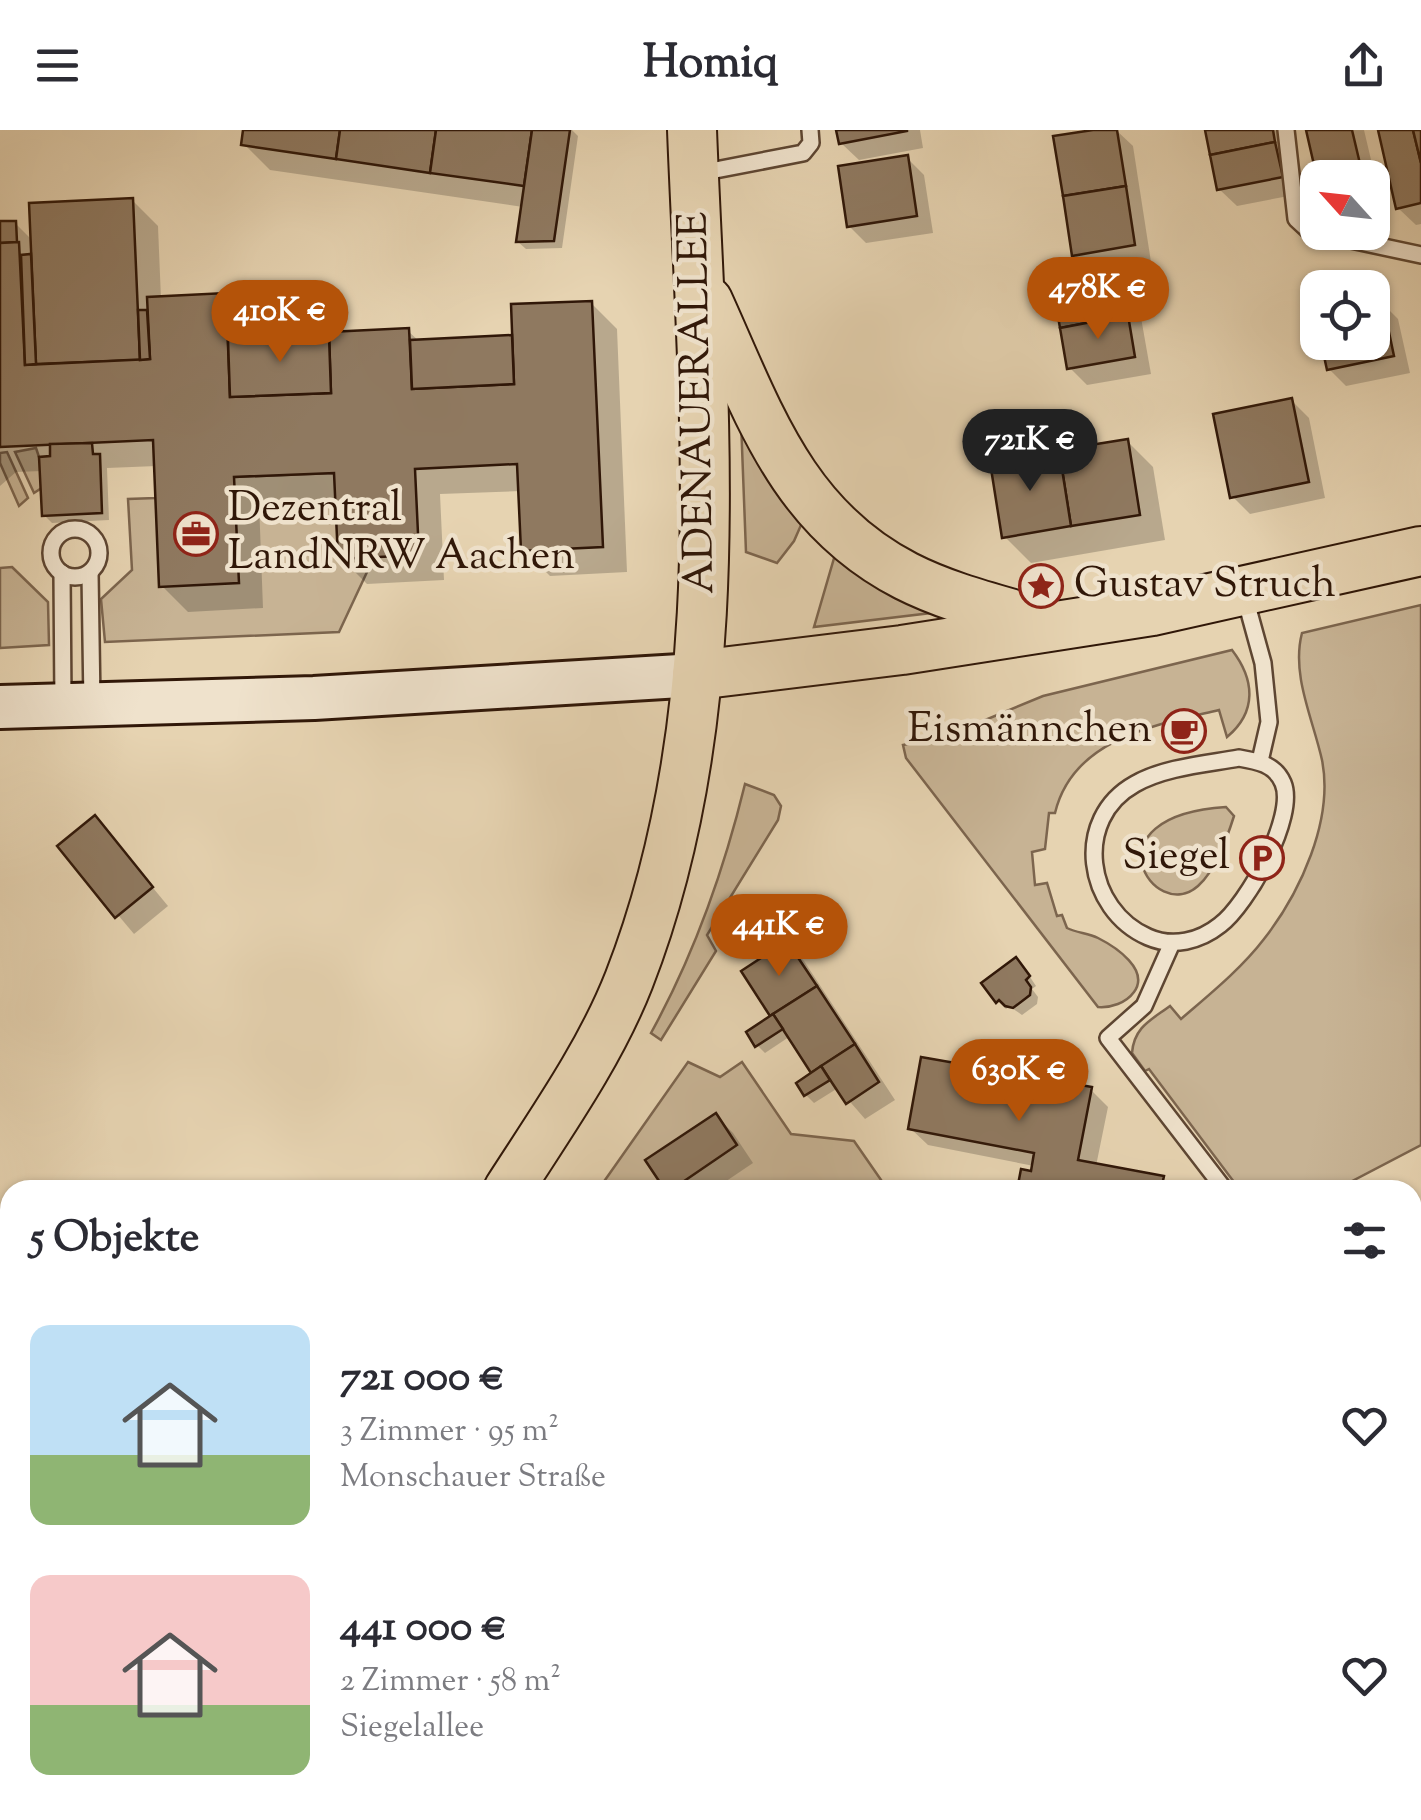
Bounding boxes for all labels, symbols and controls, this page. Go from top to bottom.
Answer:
text: Homiq [643,33,778,98]
icon: menu [30,38,85,93]
icon: share [1336,38,1391,93]
north arrow [1300,160,1390,250]
map controls [1300,160,1390,360]
street label: ADENAUERALLEE [666,211,732,595]
pin: 478K € [1017,257,1179,342]
text: 478K € [1049,266,1147,312]
button: locate [1300,270,1390,360]
pin: 410K € [199,280,361,365]
text: 410K € [233,289,327,335]
pin: 721K € [949,409,1111,494]
text: 721K € [984,418,1076,464]
place label: Dezentral LandNRW Aachen [228,480,575,588]
office icon: Dezentral LandNRW Aachen [173,511,219,557]
place label: Gustav Struch [1074,556,1336,616]
place icon: Gustav Struch [1018,563,1064,609]
place label: Eismännchen [907,701,1152,761]
cafe icon: Eismännchen [1161,708,1207,754]
place label: Siegel [1122,828,1230,888]
parking icon: Siegel [1239,835,1285,881]
pin: 441K € [698,894,860,979]
text: 441K € [733,903,825,949]
pin: 630K € [938,1039,1100,1124]
text: 630K € [971,1048,1067,1094]
text: 5 Objekte [30,1210,199,1270]
icon: filters [1337,1213,1392,1268]
text: 721 000 € [340,1349,505,1409]
icon: home [110,1365,230,1485]
icon: heart [1337,1398,1392,1453]
text: 3 Zimmer · 95 m² [340,1409,559,1455]
text: Monschauer Straße [340,1455,606,1501]
text: 441 000 € [340,1599,507,1659]
icon: home [110,1615,230,1735]
icon: heart [1337,1648,1392,1703]
text: 2 Zimmer · 58 m² [340,1659,561,1705]
text: Siegelallee [340,1705,484,1751]

